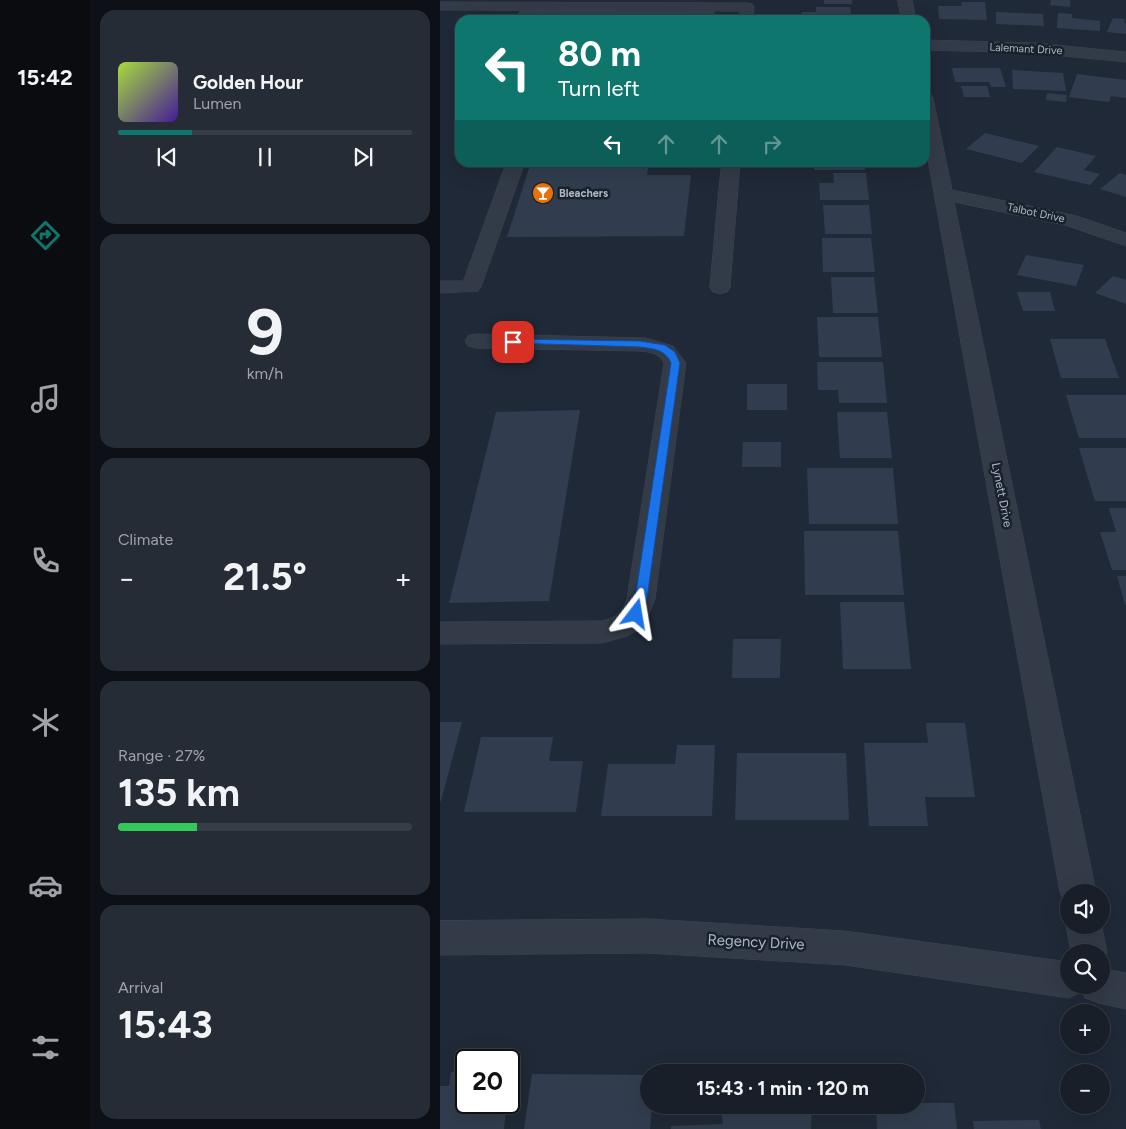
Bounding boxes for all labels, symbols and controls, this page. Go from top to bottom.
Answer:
text: 80 m [558,33,641,75]
icon: left [475,35,540,100]
street label: Lalemant Drive [989,41,1063,57]
text: 15:42 [17,64,73,91]
text: Golden Hour [193,71,303,94]
text: Turn left [558,75,640,102]
text: Lumen [193,94,242,113]
icon: left [599,130,627,158]
icon: ahead [652,130,680,158]
icon: ahead [705,130,733,158]
icon: right [758,130,786,158]
icon: previous [153,143,181,171]
icon: pause [251,143,279,171]
icon: next [349,143,377,171]
bar icon: Bleachers [531,181,555,205]
place label: Bleachers [559,187,608,200]
street label: Talbot Drive [1006,201,1066,225]
icon: directions [28,218,63,253]
text: 9 [246,292,284,370]
pin [492,321,534,363]
icon: arrive [499,328,527,356]
text: km/h [247,364,283,383]
icon: music [28,381,63,416]
street label: Lynett Drive [989,462,1015,529]
text: Climate [118,530,173,549]
icon: phone [28,543,63,578]
text: 21.5° [223,554,307,600]
text: − [118,561,135,595]
text: + [395,561,412,595]
position arrow [609,587,661,639]
icon: climate [28,705,63,740]
text: Range · 27% [118,746,205,765]
text: 135 km [118,770,240,816]
icon: car [28,868,63,903]
map controls [1060,884,1110,1114]
button: sound [1060,884,1110,934]
street label: Regency Drive [707,930,805,954]
button: search [1060,944,1110,994]
text: Arrival [118,978,163,997]
text: 15:43 [118,1002,213,1048]
button: + [1060,1004,1110,1054]
icon: filters [28,1030,63,1065]
speed limit sign: 20 [455,1049,520,1114]
button: − [1060,1064,1110,1114]
text: 15:43 · 1 min · 120 m [696,1077,869,1100]

